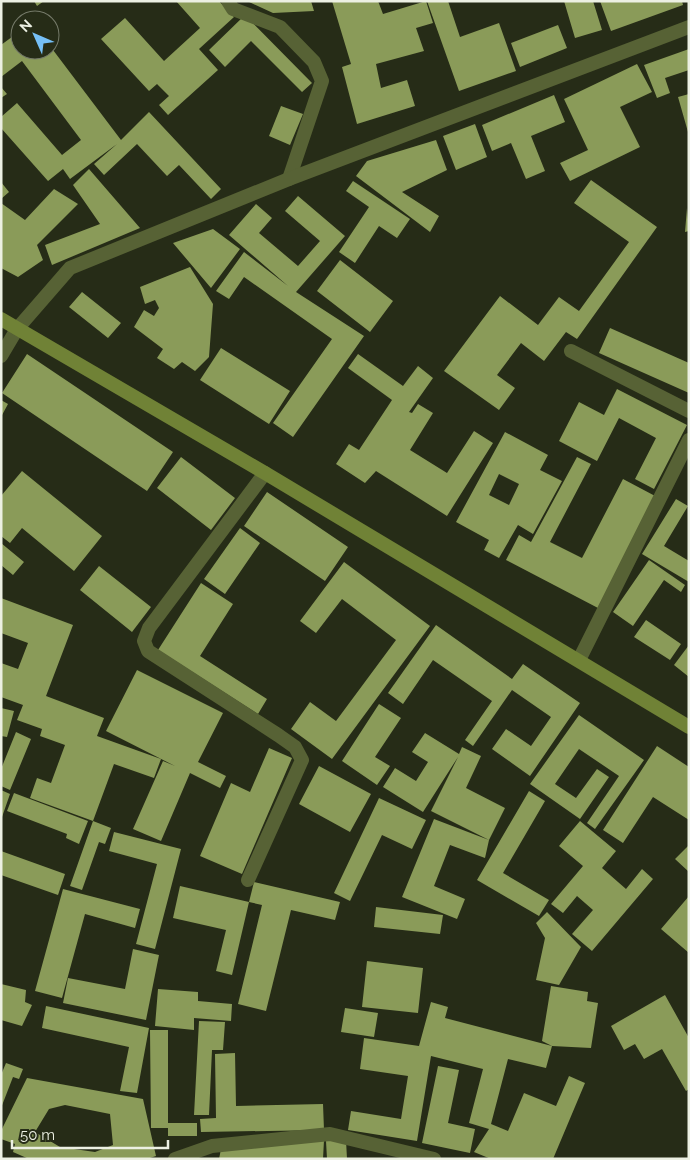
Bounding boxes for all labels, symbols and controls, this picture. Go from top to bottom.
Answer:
north arrow [10,10,60,60]
text: N [16,16,35,35]
scale bar [12,1118,169,1150]
text: 50 m [20,1126,55,1144]

